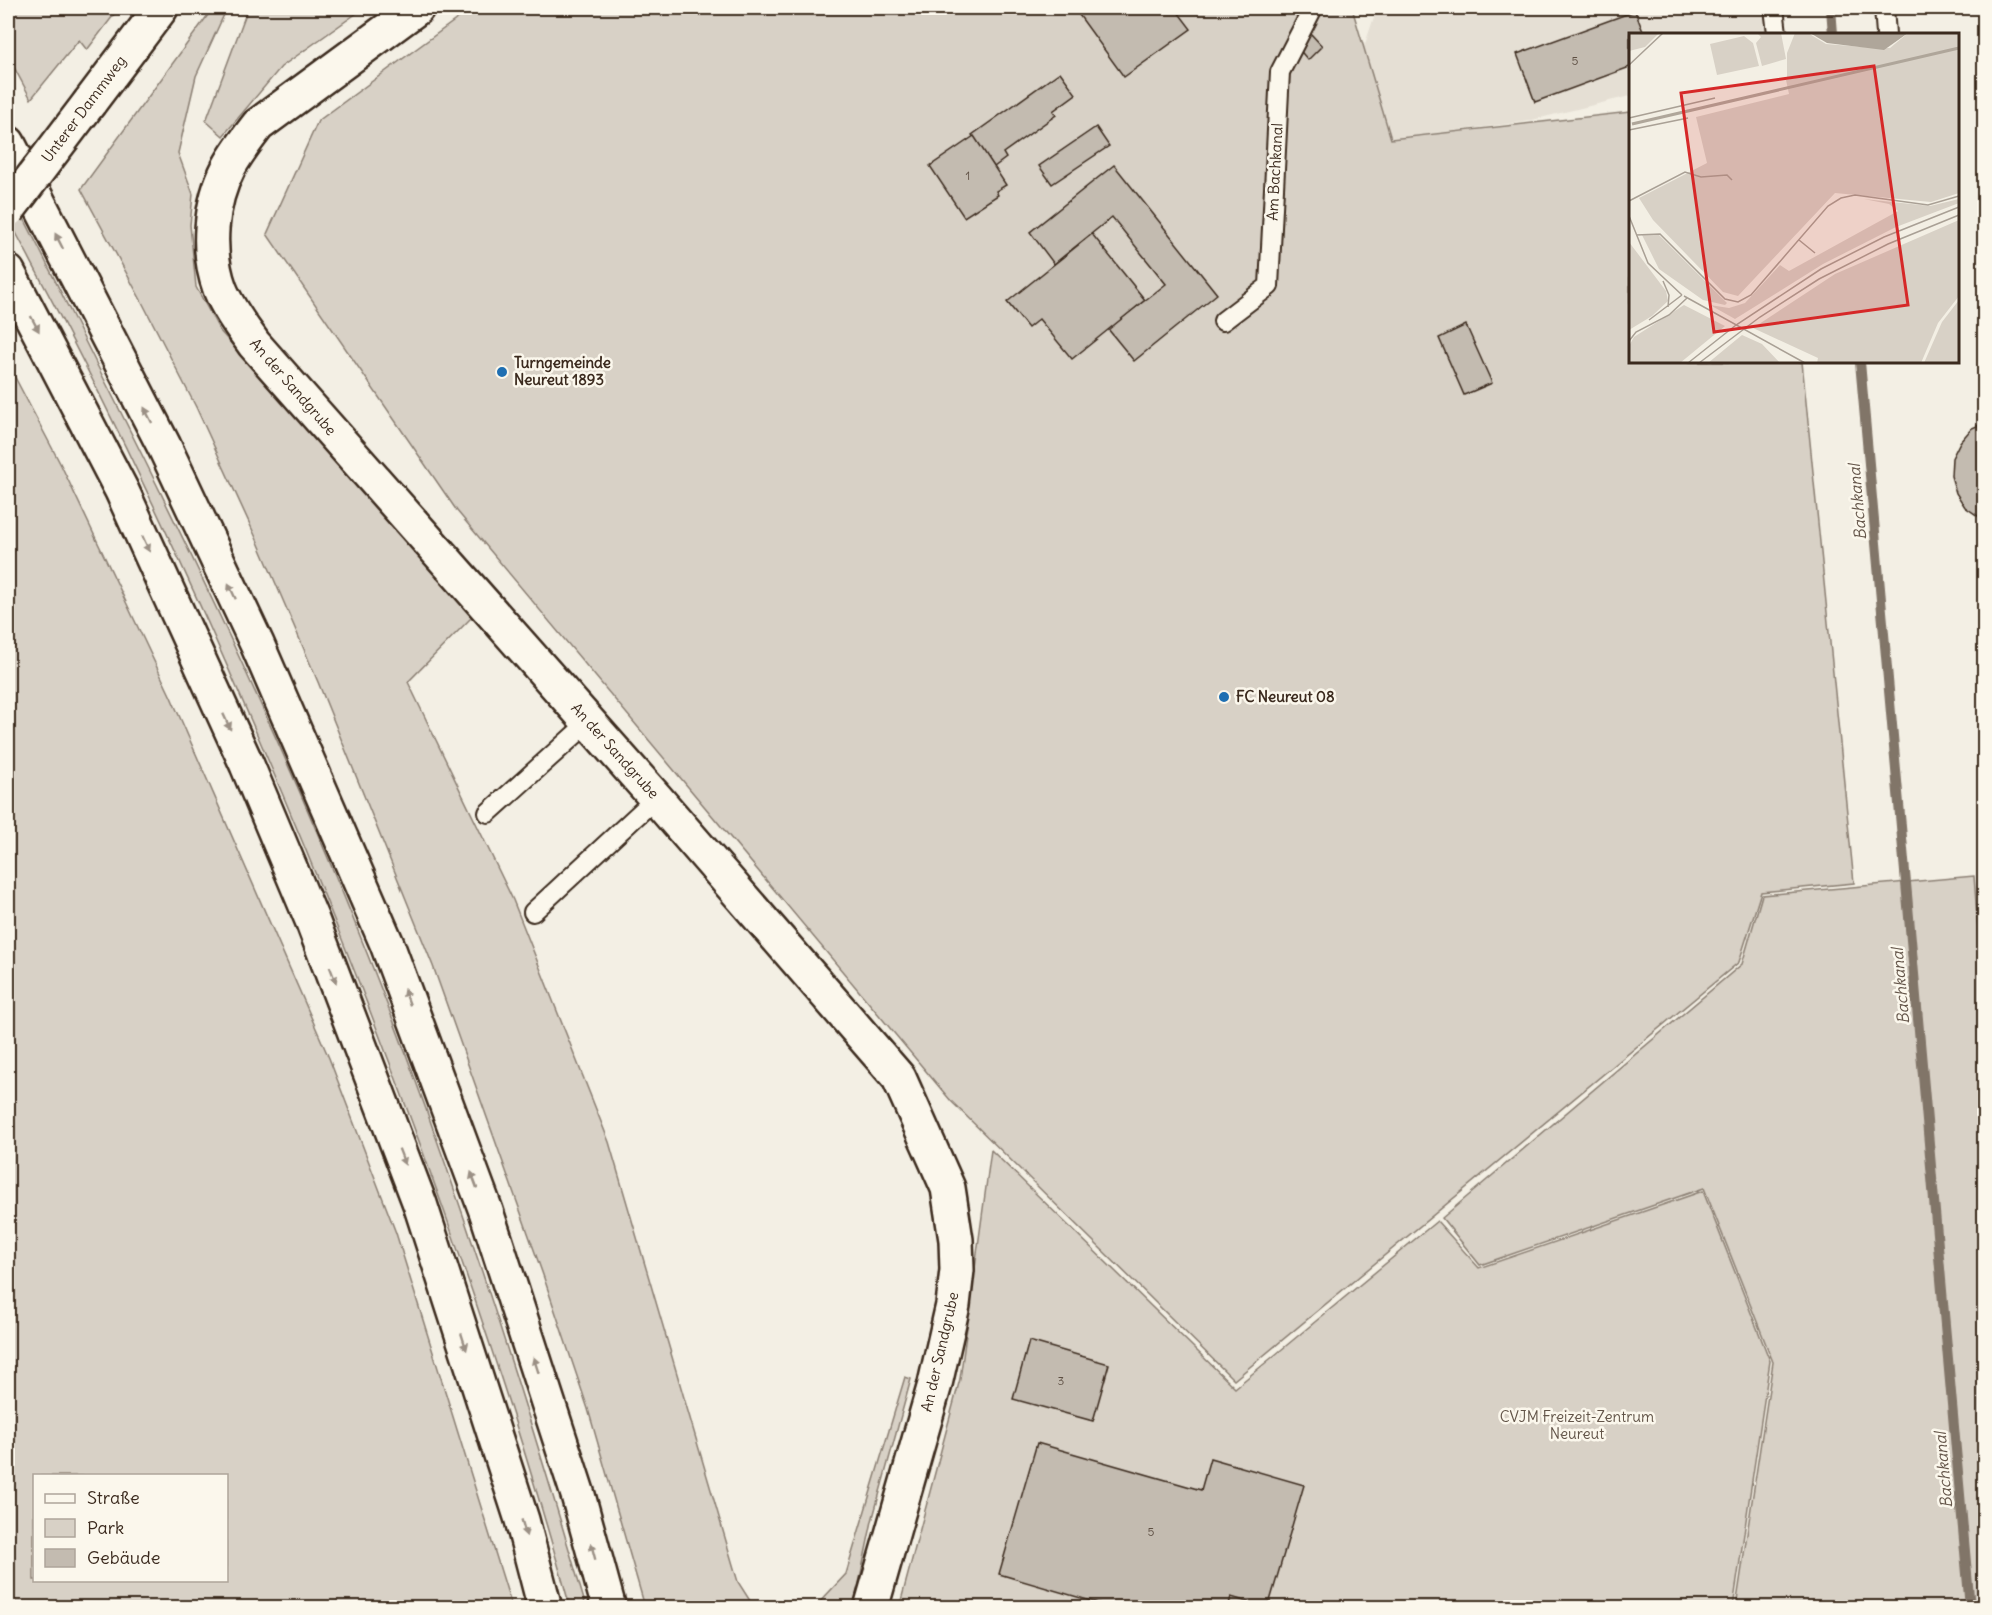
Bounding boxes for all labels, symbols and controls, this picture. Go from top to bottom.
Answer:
inset map [1629,33,1959,363]
street label: Unterer Dammweg [37,52,130,166]
house number: 5 [1572,53,1579,68]
street label: Am Bachkanal [1262,123,1287,221]
house number: 1 [966,168,970,183]
one-way arrow [54,233,64,250]
one-way arrow [30,315,40,332]
street label: An der Sandgrube [246,334,341,439]
place label: Turngemeinde Neureut 1893 [514,353,611,389]
marker: Turngemeinde Neureut 1893 [495,365,509,379]
one-way arrow [143,406,153,423]
water label: Bachkanal [1844,461,1870,541]
one-way arrow [141,536,151,554]
one-way arrow [228,582,237,599]
place label: FC Neureut 08 [1236,687,1335,706]
marker: FC Neureut 08 [1217,690,1231,704]
street label: An der Sandgrube [567,699,663,803]
one-way arrow [222,713,232,731]
water label: Bachkanal [1887,945,1913,1025]
one-way arrow [329,966,338,984]
one-way arrow [402,988,411,1006]
one-way arrow [398,1148,408,1166]
one-way arrow [469,1171,479,1189]
street label: An der Sandgrube [916,1290,963,1414]
one-way arrow [460,1333,470,1351]
one-way arrow [530,1356,540,1374]
house number: 3 [1058,1373,1065,1388]
park label: CVJM Freizeit-Zentrum Neureut [1500,1407,1654,1443]
water label: Bachkanal [1930,1429,1956,1509]
legend [33,1474,228,1582]
text: Straße [87,1486,140,1509]
text: Park [87,1516,124,1539]
one-way arrow [519,1519,529,1537]
house number: 5 [1148,1524,1155,1539]
one-way arrow [588,1542,597,1560]
text: Gebäude [87,1546,160,1569]

